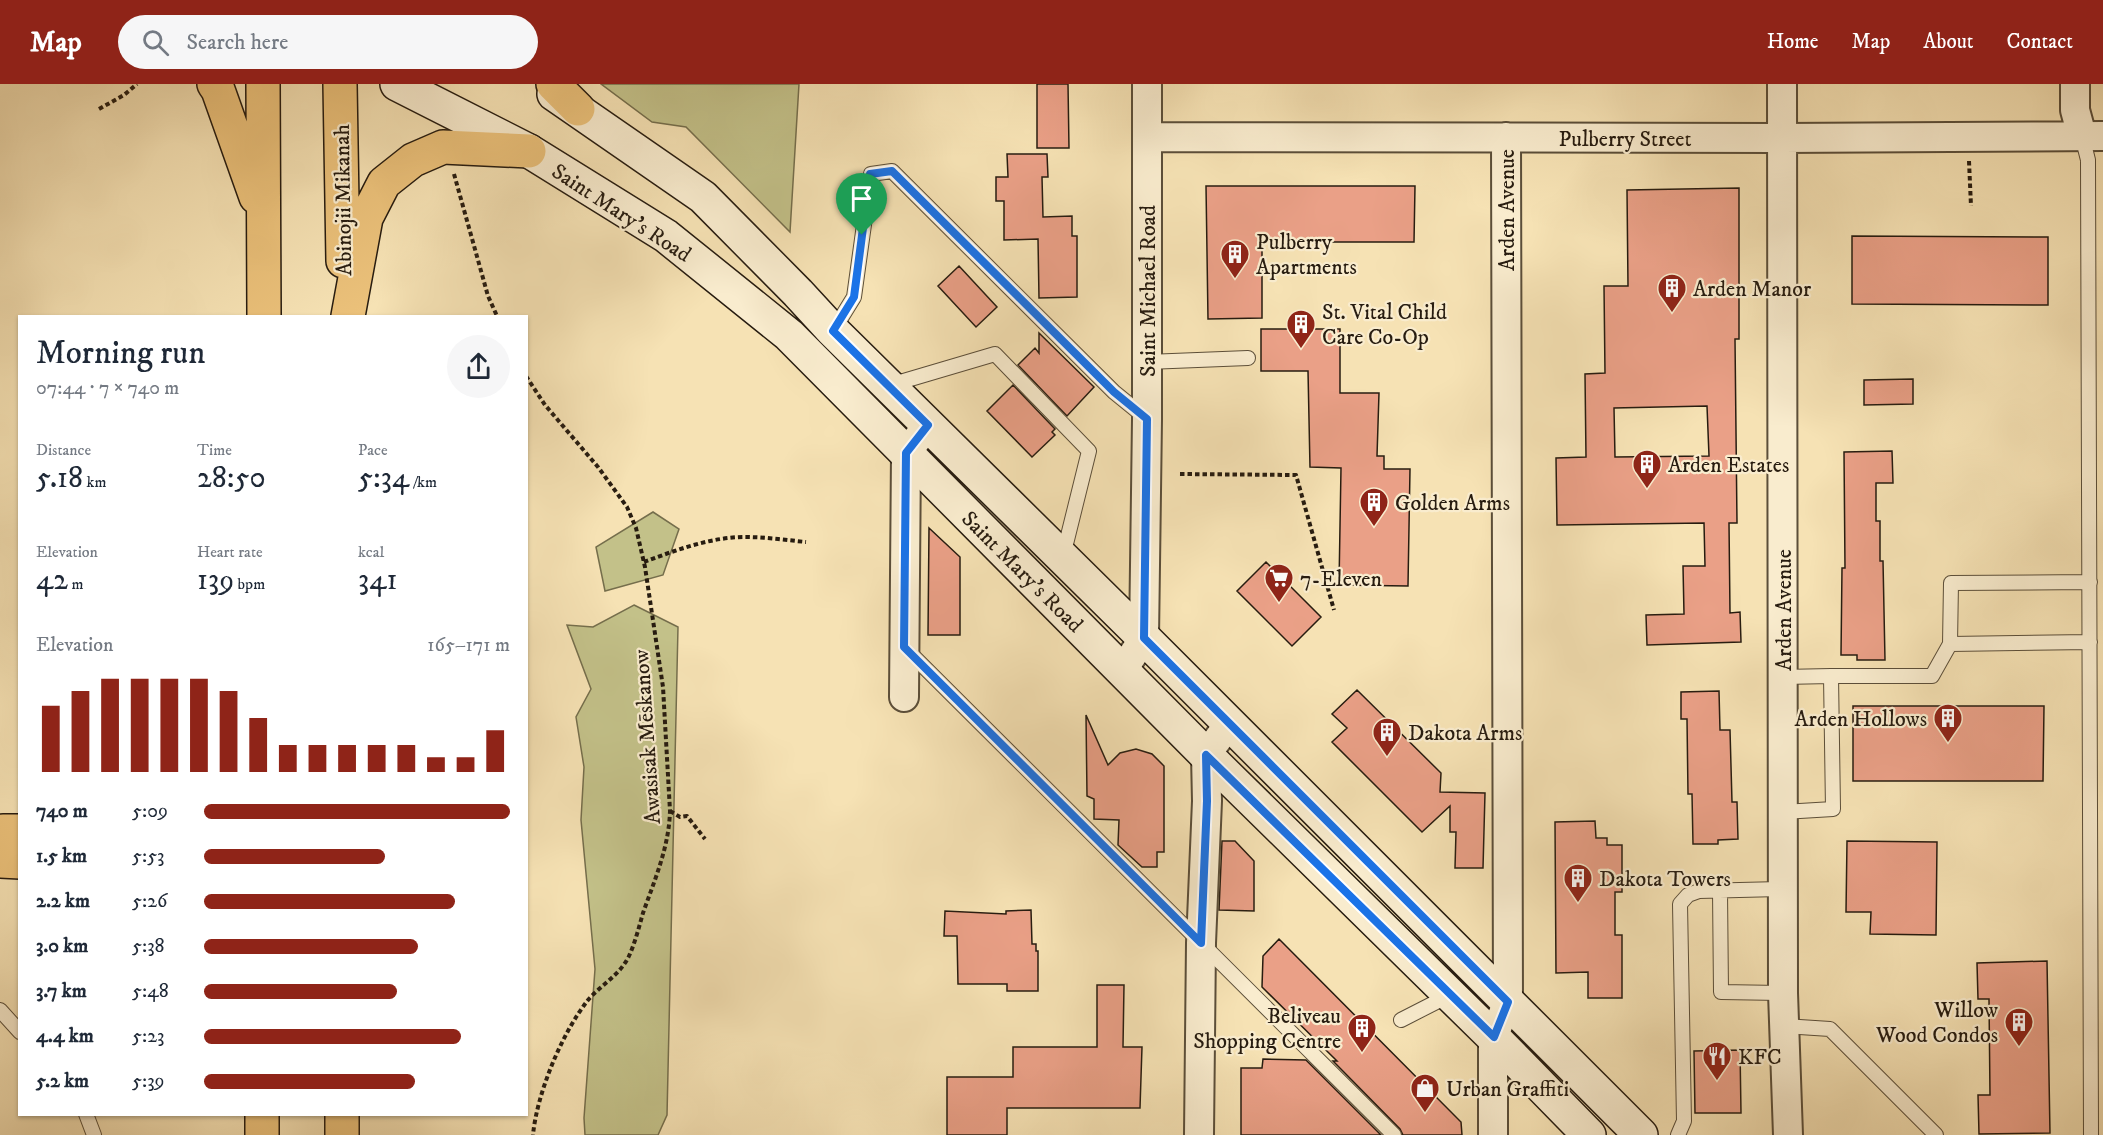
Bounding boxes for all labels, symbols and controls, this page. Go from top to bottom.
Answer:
search box [118,15,538,69]
text: Map [30,25,82,60]
icon: search [139,26,172,59]
text: Search here [187,29,288,56]
text: Home [1767,29,1819,55]
text: Map [1852,29,1890,55]
text: About [1923,29,1974,55]
text: Contact [2007,29,2073,55]
street label: Abinojii Mikanah [329,123,358,276]
street label: Pulberry Street [1559,126,1691,153]
street label: Arden Avenue [1494,149,1521,271]
street label: Saint Mary’s Road [546,158,696,268]
pin [836,173,887,235]
icon: arrive [845,182,878,215]
street label: Saint Michael Road [1135,205,1162,377]
place label: Pulberry Apartments [1256,229,1357,281]
building icon: Pulberry Apartments [1219,238,1251,280]
building icon: Arden Manor [1656,272,1688,314]
place label: Arden Manor [1693,276,1812,303]
place label: St. Vital Child Care Co-Op [1322,299,1447,351]
building icon: St. Vital Child Care Co-Op [1285,308,1317,350]
text: Morning run [36,333,205,374]
button: share [447,335,510,398]
text: 07:44 · 7 × 740 m [36,376,179,401]
text: Distance [36,440,91,460]
text: Time [197,440,232,460]
text: Pace [358,440,388,460]
building icon: Arden Estates [1631,448,1663,490]
place label: Arden Estates [1668,452,1789,479]
text: 5.18 [36,460,83,497]
text: 28:50 [197,460,266,497]
text: 5:34 [358,460,409,497]
text: km [83,472,107,492]
text: /km [409,472,437,492]
building icon: Golden Arms [1358,486,1390,528]
place label: Golden Arms [1395,490,1510,517]
street label: Saint Mary’s Road [955,506,1088,639]
text: Elevation [36,542,98,562]
text: Heart rate [197,542,263,562]
text: kcal [358,542,384,562]
street label: Arden Avenue [1771,549,1798,671]
text: 42 [36,562,68,599]
text: 139 [197,562,234,599]
text: 341 [358,562,397,599]
supermarket icon: 7-Eleven [1263,562,1295,604]
place label: 7-Eleven [1300,566,1382,593]
text: m [68,574,83,594]
text: bpm [234,574,265,594]
text: Elevation [36,633,113,658]
text: 165–171 m [427,633,510,658]
street label: Awasisak Mēskanow [628,649,667,825]
building icon: Arden Hollows [1932,702,1964,744]
place label: Arden Hollows [1795,706,1927,733]
building icon: Dakota Arms [1371,716,1403,758]
place label: Dakota Arms [1408,720,1522,747]
text: 740 m [36,799,88,824]
text: 5:09 [132,799,168,824]
text: 1.5 km [36,844,87,869]
text: 5:53 [132,844,165,869]
building icon: Dakota Towers [1562,862,1594,904]
place label: Dakota Towers [1599,866,1731,893]
text: 2.2 km [36,889,90,914]
text: 5:26 [132,889,167,914]
text: 3.0 km [36,934,88,959]
text: 5:38 [132,934,165,959]
text: 3.7 km [36,979,87,1004]
text: 5:48 [132,979,169,1004]
place label: Willow Wood Condos [1875,997,1998,1049]
place label: Beliveau Shopping Centre [1193,1003,1341,1055]
building icon: Willow Wood Condos [2003,1006,2035,1048]
building icon: Beliveau Shopping Centre [1346,1012,1378,1054]
text: 4.4 km [36,1024,94,1049]
text: 5:23 [132,1024,164,1049]
restaurant icon: KFC [1701,1040,1733,1082]
place label: KFC [1738,1044,1782,1071]
text: 5.2 km [36,1069,89,1094]
text: 5:39 [132,1069,165,1094]
shop icon: Urban Graffiti [1409,1072,1441,1114]
place label: Urban Graffiti [1446,1076,1569,1103]

